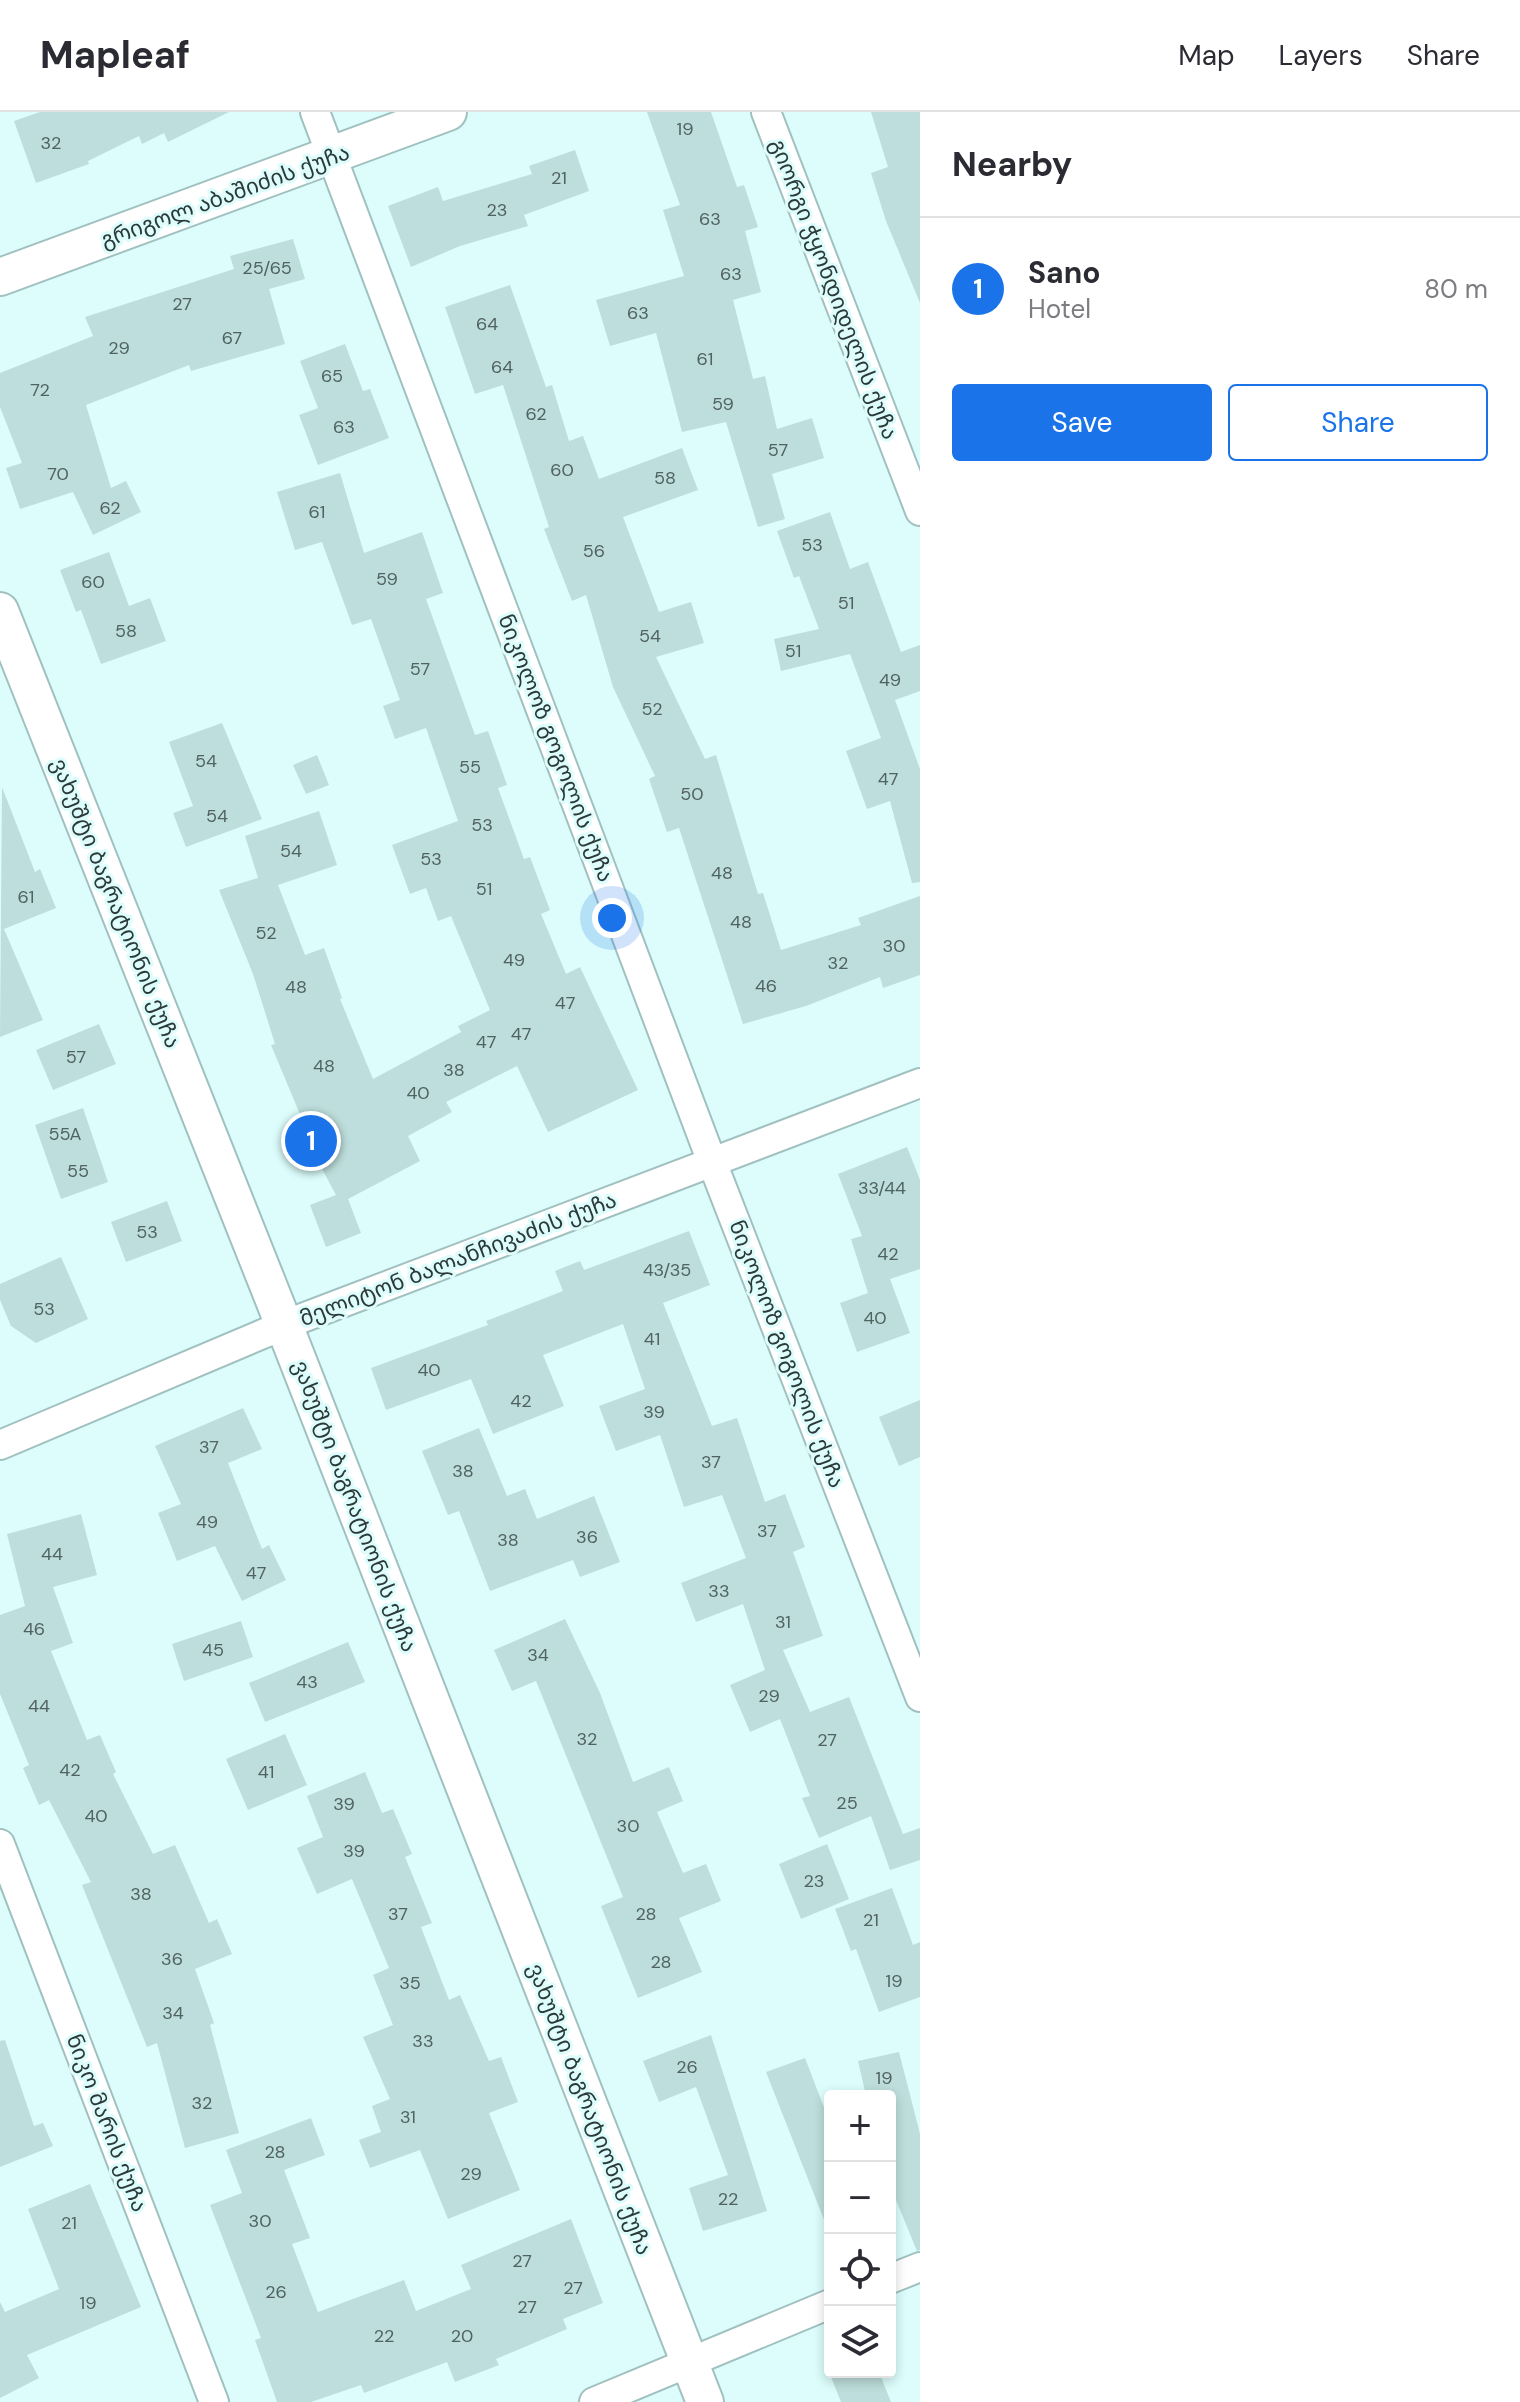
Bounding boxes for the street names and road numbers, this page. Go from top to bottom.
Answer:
street label: გიორგი ჭყონდიდელის ქუჩა [763,135,905,443]
street label: გრიგოლ აბაშიძის ქუჩა [97,137,353,255]
street label: ნიკოლოზ გოგოლის ქუჩა [491,610,621,886]
street label: ვახუშტი ბაგრატიონის ქუჩა [44,754,188,1052]
street label: მელიტონ ბალანჩივაძის ქუჩა [295,1185,621,1333]
street label: ნიკოლოზ გოგოლის ქუჩა [722,1216,852,1492]
street label: ვახუშტი ბაგრატიონის ქუჩა [286,1356,424,1656]
street label: ვახუშტი ბაგრატიონის ქუჩა [521,1959,659,2259]
street label: ნიკო მარის ქუჩა [60,2030,154,2216]

